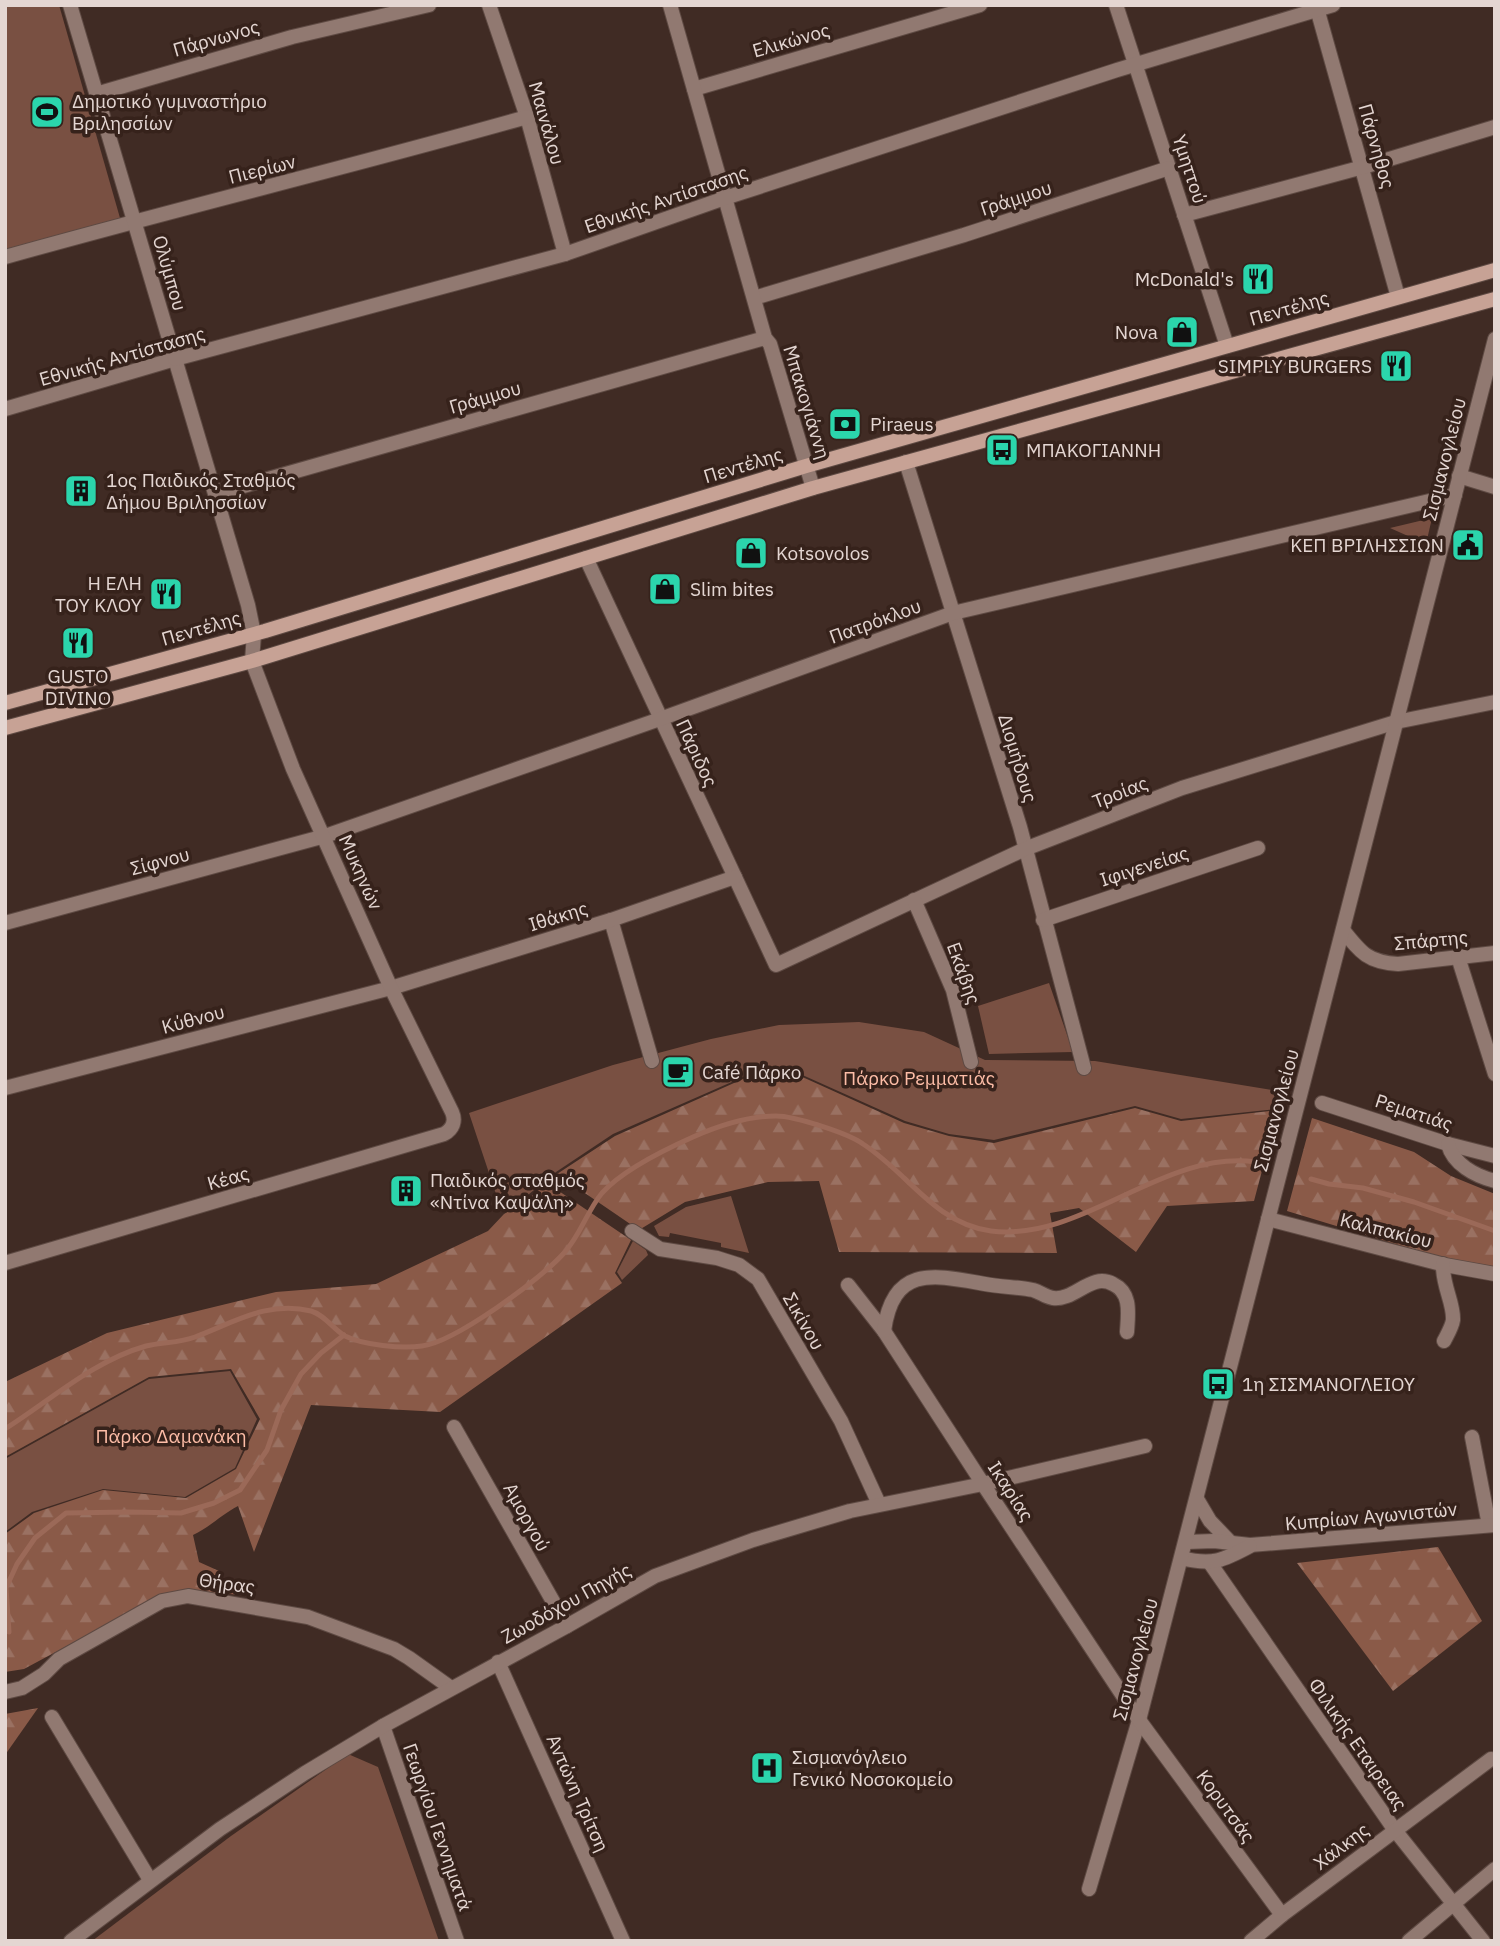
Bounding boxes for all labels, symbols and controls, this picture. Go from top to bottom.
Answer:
street label: Πάρνωνος [170,14,262,62]
street label: Ελικώνος [750,18,832,62]
street label: Μαινάλου [524,79,570,167]
place label: Δημοτικό γυμναστήριο Βριλησσίων [72,89,267,135]
sports icon: Δημοτικό γυμναστήριο Βριλησσίων [28,93,66,131]
street label: Πάρνηθος [1353,101,1401,191]
street label: Υμηττού [1168,131,1212,207]
street label: Πιερίων [226,149,298,189]
street label: Εθνικής Αντίστασης [581,160,751,238]
street label: Γράμμου [977,175,1055,221]
street label: Ολύμπου [148,232,192,314]
restaurant icon: McDonald's [1239,260,1277,298]
place label: McDonald's [1135,267,1234,291]
street label: Πεντέλης [1247,285,1331,331]
shop icon: Nova [1163,313,1201,351]
place label: Nova [1115,320,1158,344]
street label: Εθνικής Αντίστασης [36,321,208,391]
street label: Μπακογιάννη [778,342,836,462]
restaurant icon: SIMPLY BURGERS [1377,347,1415,385]
place label: SIMPLY BURGERS [1218,354,1372,378]
street label: Γράμμου [446,375,524,419]
street label: Σισμανογλείου [1417,395,1471,523]
bank icon: Piraeus [826,405,864,443]
place label: Piraeus [870,412,934,436]
bus stop icon: ΜΠΑΚΟΓΙΑΝΝΗ [983,431,1021,469]
place label: ΜΠΑΚΟΓΙΑΝΝΗ [1026,438,1161,462]
street label: Πεντέλης [701,442,785,488]
place label: 1ος Παιδικός Σταθμός Δήμου Βριλησσίων [106,468,296,514]
building icon: 1ος Παιδικός Σταθμός Δήμου Βριλησσίων [62,472,100,510]
public building icon: ΚΕΠ ΒΡΙΛΗΣΣΙΩΝ [1449,526,1487,564]
place label: ΚΕΠ ΒΡΙΛΗΣΣΙΩΝ [1290,533,1444,557]
shop icon: Kotsovolos [732,534,770,572]
place label: Kotsovolos [776,541,870,565]
shop icon: Slim bites [646,570,684,608]
place label: Η ΕΛΗ ΤΟΥ ΚΛΟΥ [55,571,143,617]
restaurant icon: Η ΕΛΗ ΤΟΥ ΚΛΟΥ [147,575,185,613]
place label: Slim bites [690,577,774,601]
street label: Πατρόκλου [826,593,924,649]
street label: Πεντέλης [159,605,243,651]
restaurant icon: GUSTO DIVINO [59,624,97,662]
place label: GUSTO DIVINO [45,664,111,710]
street label: Διομήδους [993,711,1043,805]
street label: Πάριδος [671,715,723,791]
street label: Τροίας [1089,770,1151,814]
street label: Μυκηνών [334,831,388,914]
street label: Ιφιγενείας [1097,840,1191,892]
street label: Σίφνου [128,842,192,880]
street label: Ιθάκης [526,896,590,936]
street label: Σπάρτης [1393,925,1469,955]
street label: Εκάβης [942,939,986,1007]
street label: Κύθνου [159,999,227,1039]
street label: Σισμανογλείου [1248,1046,1304,1174]
cafe icon: Café Πάρκο [659,1053,697,1091]
place label: Café Πάρκο [702,1060,801,1084]
park label: Πάρκο Ρεμματιάς [843,1066,995,1090]
street label: Ρεματιάς [1372,1088,1456,1136]
street label: Κέας [204,1161,252,1195]
place label: Παιδικός σταθμός «Ντίνα Καψάλη» [430,1168,585,1214]
building icon: Παιδικός σταθμός «Ντίνα Καψάλη» [387,1172,425,1210]
street label: Καλπακίου [1337,1207,1435,1253]
street label: Σικίνου [778,1288,830,1354]
bus stop icon: 1η ΣΙΣΜΑΝΟΓΛΕΙΟΥ [1199,1365,1237,1403]
place label: 1η ΣΙΣΜΑΝΟΓΛΕΙΟΥ [1242,1372,1416,1396]
park label: Πάρκο Δαμανάκη [95,1424,247,1448]
street label: Ικαρίας [983,1456,1039,1526]
street label: Αμοργού [498,1478,556,1556]
street label: Κυπρίων Αγωνιστών [1284,1496,1458,1535]
street label: Ζωοδόχου Πηγής [497,1557,635,1649]
street label: Θήρας [198,1567,256,1599]
street label: Σισμανογλείου [1107,1595,1163,1723]
street label: Φιλικής Εταιρειας [1303,1673,1413,1815]
street label: Αντώνη Τρίτση [541,1731,615,1855]
street label: Γεωργίου Γεννηματά [398,1740,478,1914]
place label: Σισμανόγλειο Γενικό Νοσοκομείο [792,1745,953,1791]
hospital icon: Σισμανόγλειο Γενικό Νοσοκομείο [748,1749,786,1787]
street label: Κορυτσάς [1191,1765,1261,1847]
street label: Χάλκης [1308,1817,1374,1875]

